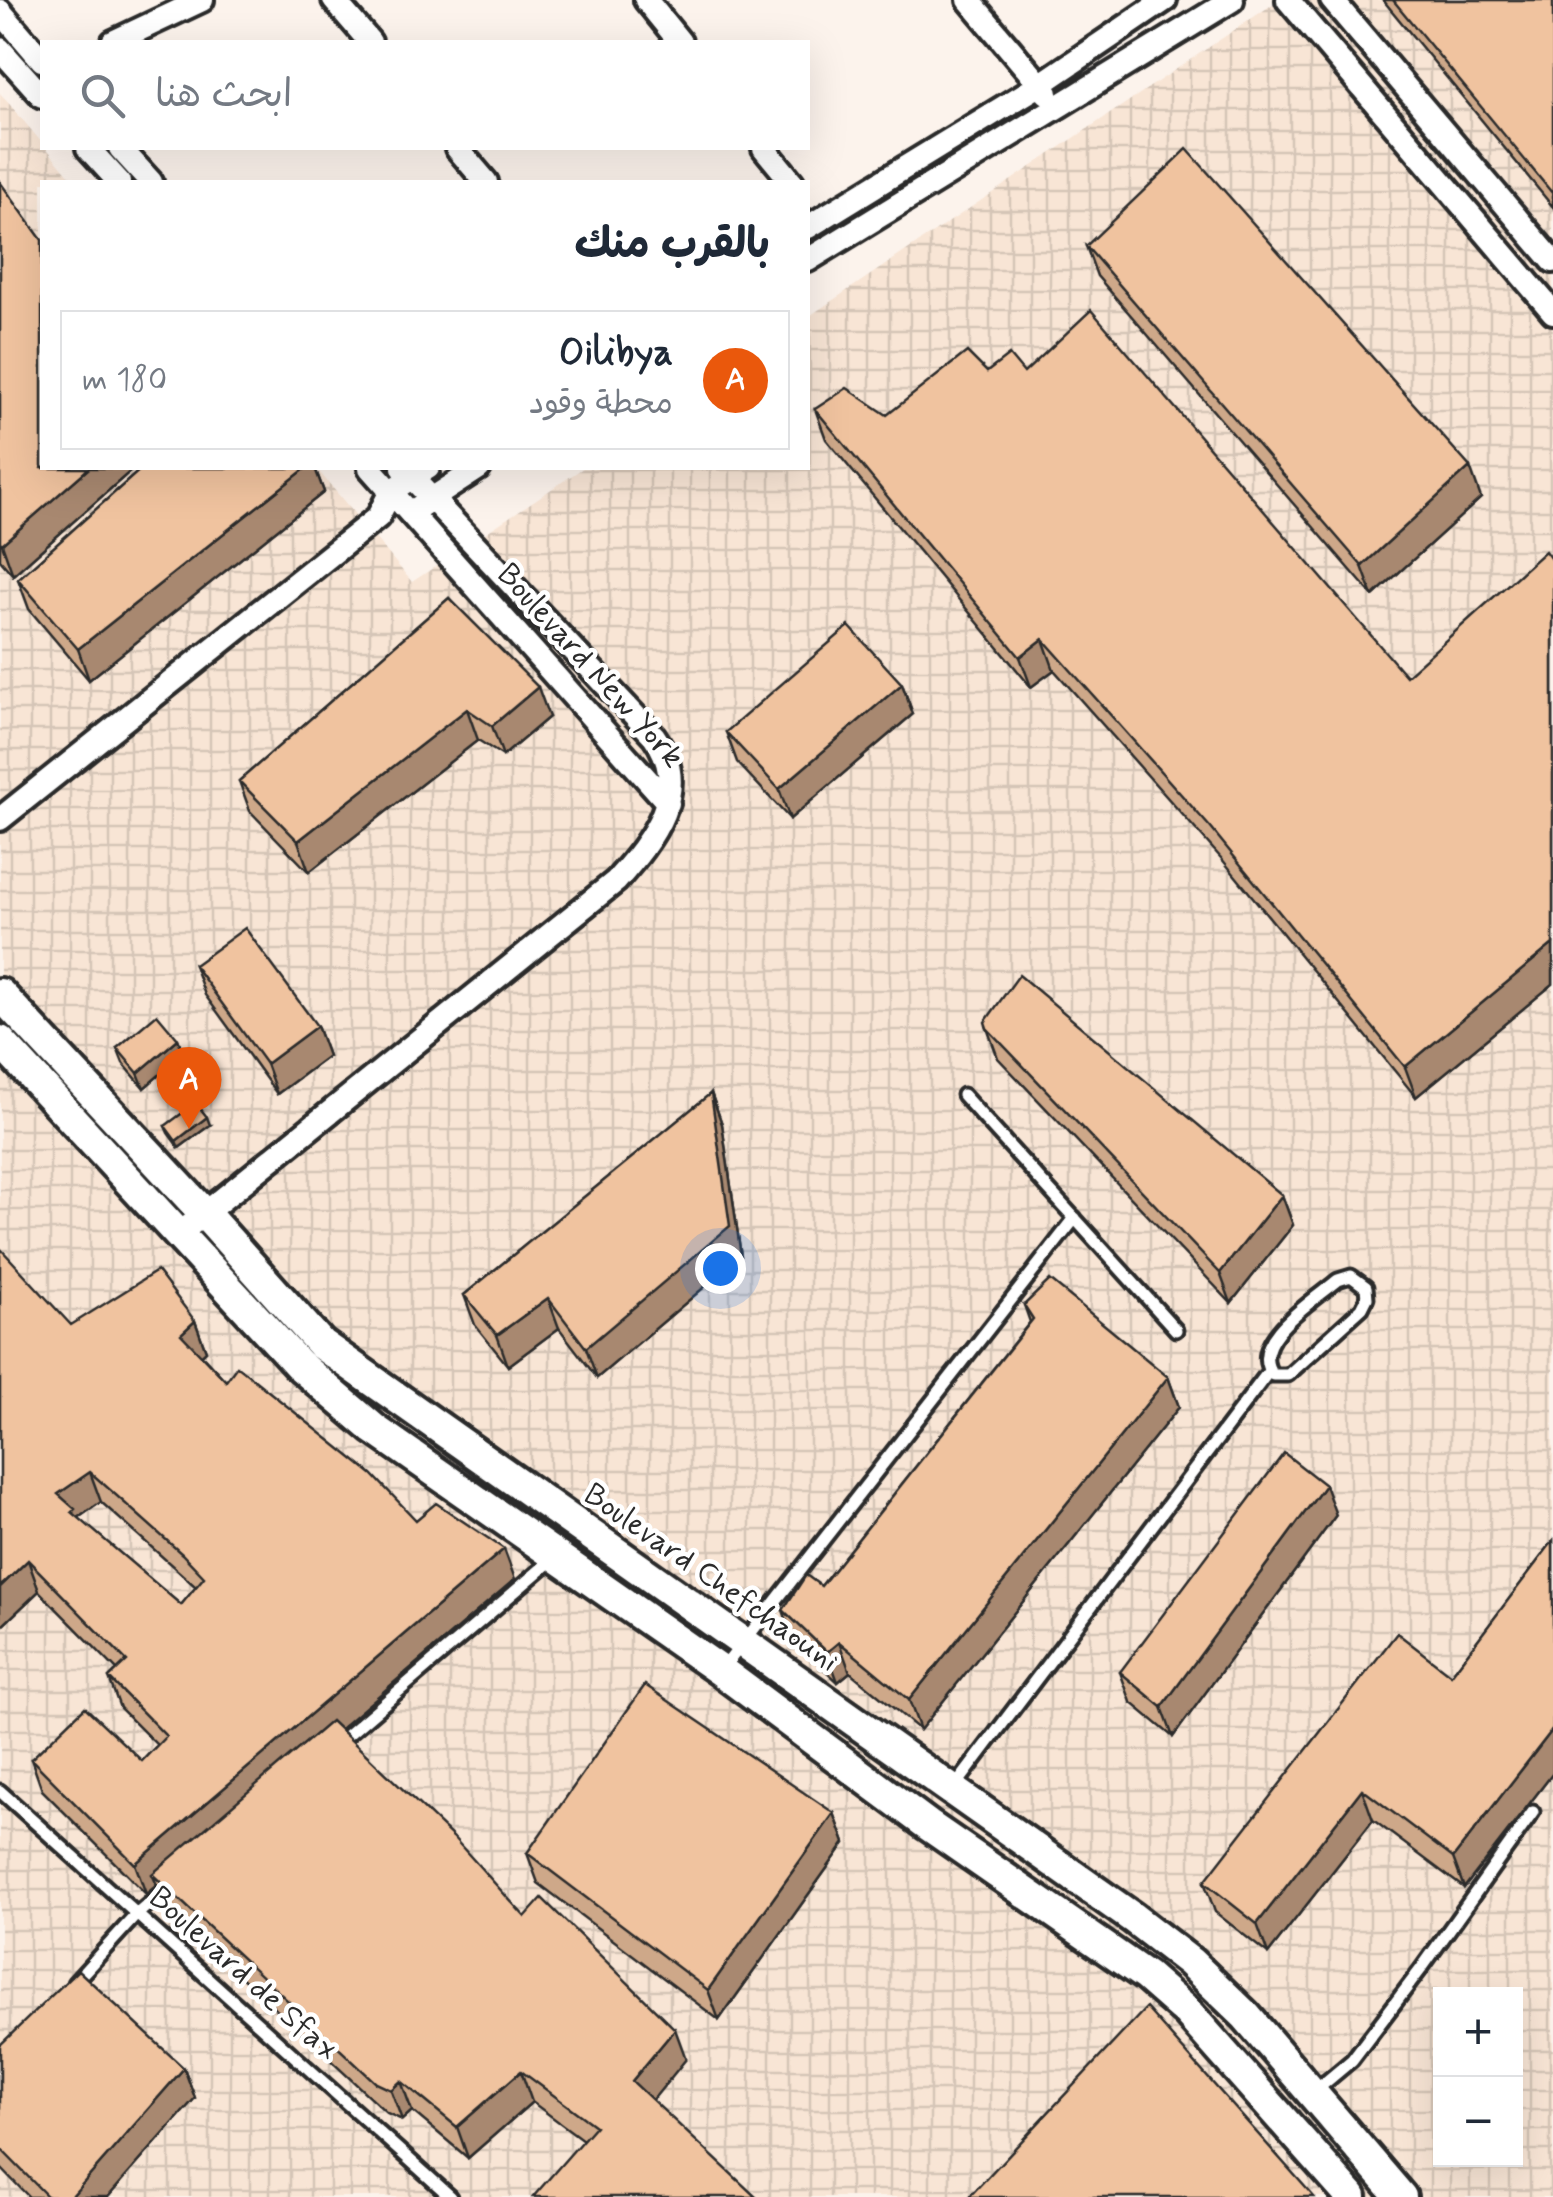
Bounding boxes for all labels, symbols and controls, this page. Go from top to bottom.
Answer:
search box [40,40,810,150]
icon: search [75,68,130,123]
text: ابحث هنا [155,71,292,120]
text: بالقرب منك [574,218,770,273]
text: Oilibya [559,329,673,378]
text: 180 m [82,359,167,401]
text: A [725,359,746,401]
text: محطة وقود [529,383,673,425]
street label: Boulevard New York [487,555,693,777]
pin: A [156,1046,222,1129]
your location [695,1243,746,1294]
street label: Boulevard Chefchaouni [575,1474,847,1682]
street label: Boulevard de Sfax [139,1877,347,2071]
map controls [1433,1987,1523,2167]
button: + [1433,1987,1523,2077]
button: − [1433,2077,1523,2167]

